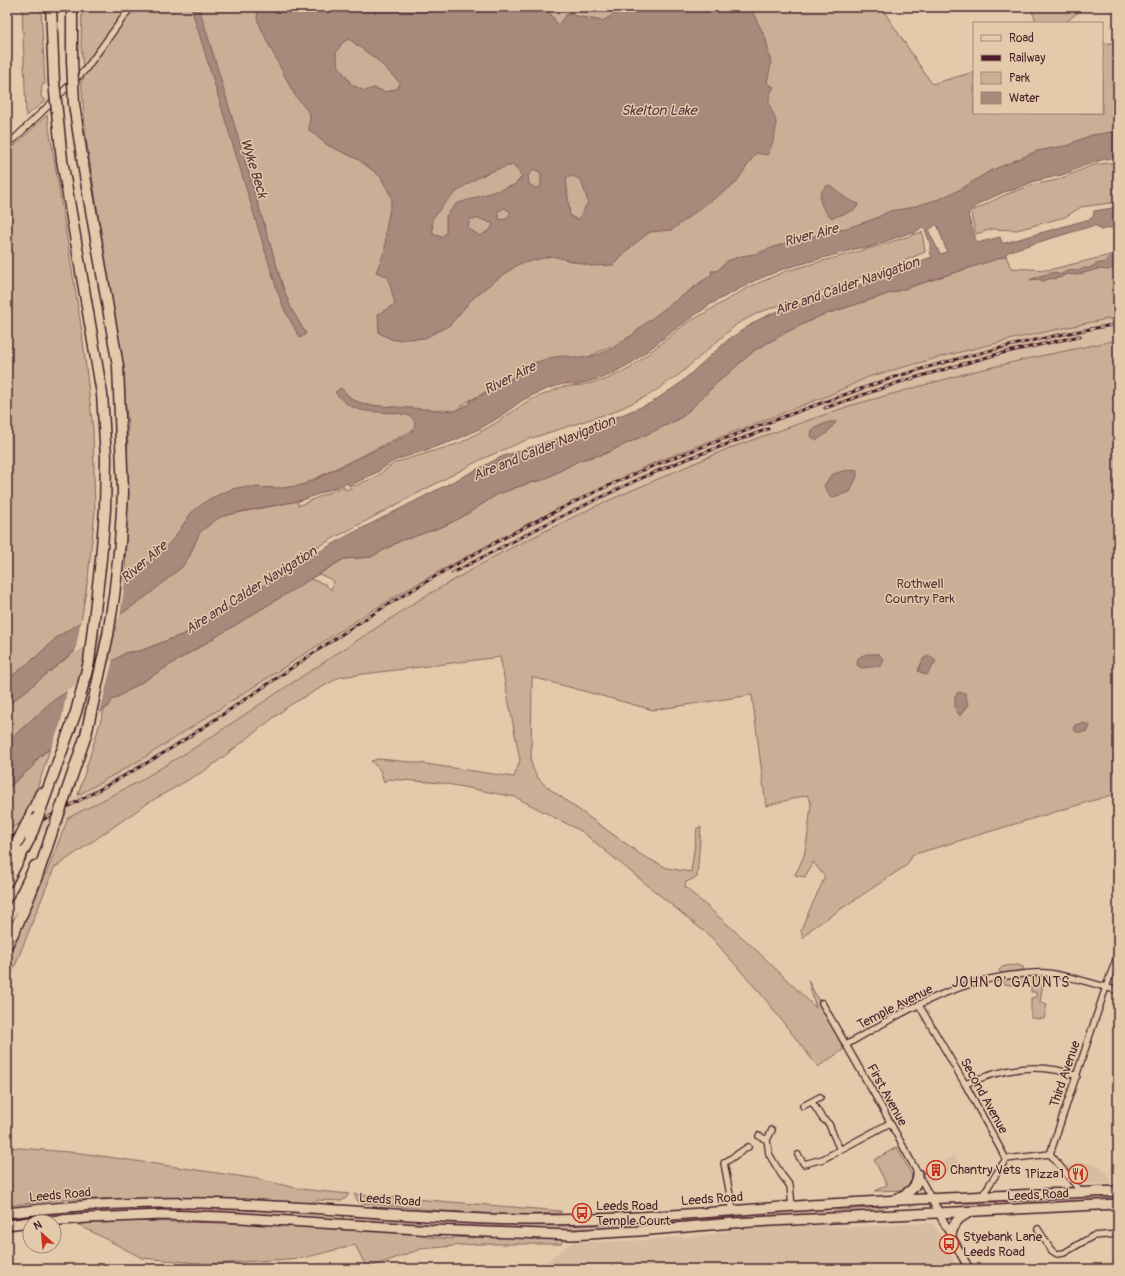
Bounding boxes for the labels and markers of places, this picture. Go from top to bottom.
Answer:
building icon: Chantry Vets [925,1159,947,1181]
place label: Chantry Vets [950,1162,1021,1178]
restaurant icon: 1Pizza1 [1067,1163,1089,1185]
place label: 1Pizza1 [1025,1166,1064,1182]
place label: Leeds Road Temple Court [596,1198,671,1229]
bus stop icon: Leeds Road Temple Court [571,1202,593,1224]
place label: Styebank Lane Leeds Road [963,1229,1043,1260]
bus stop icon: Styebank Lane Leeds Road [938,1233,960,1255]

